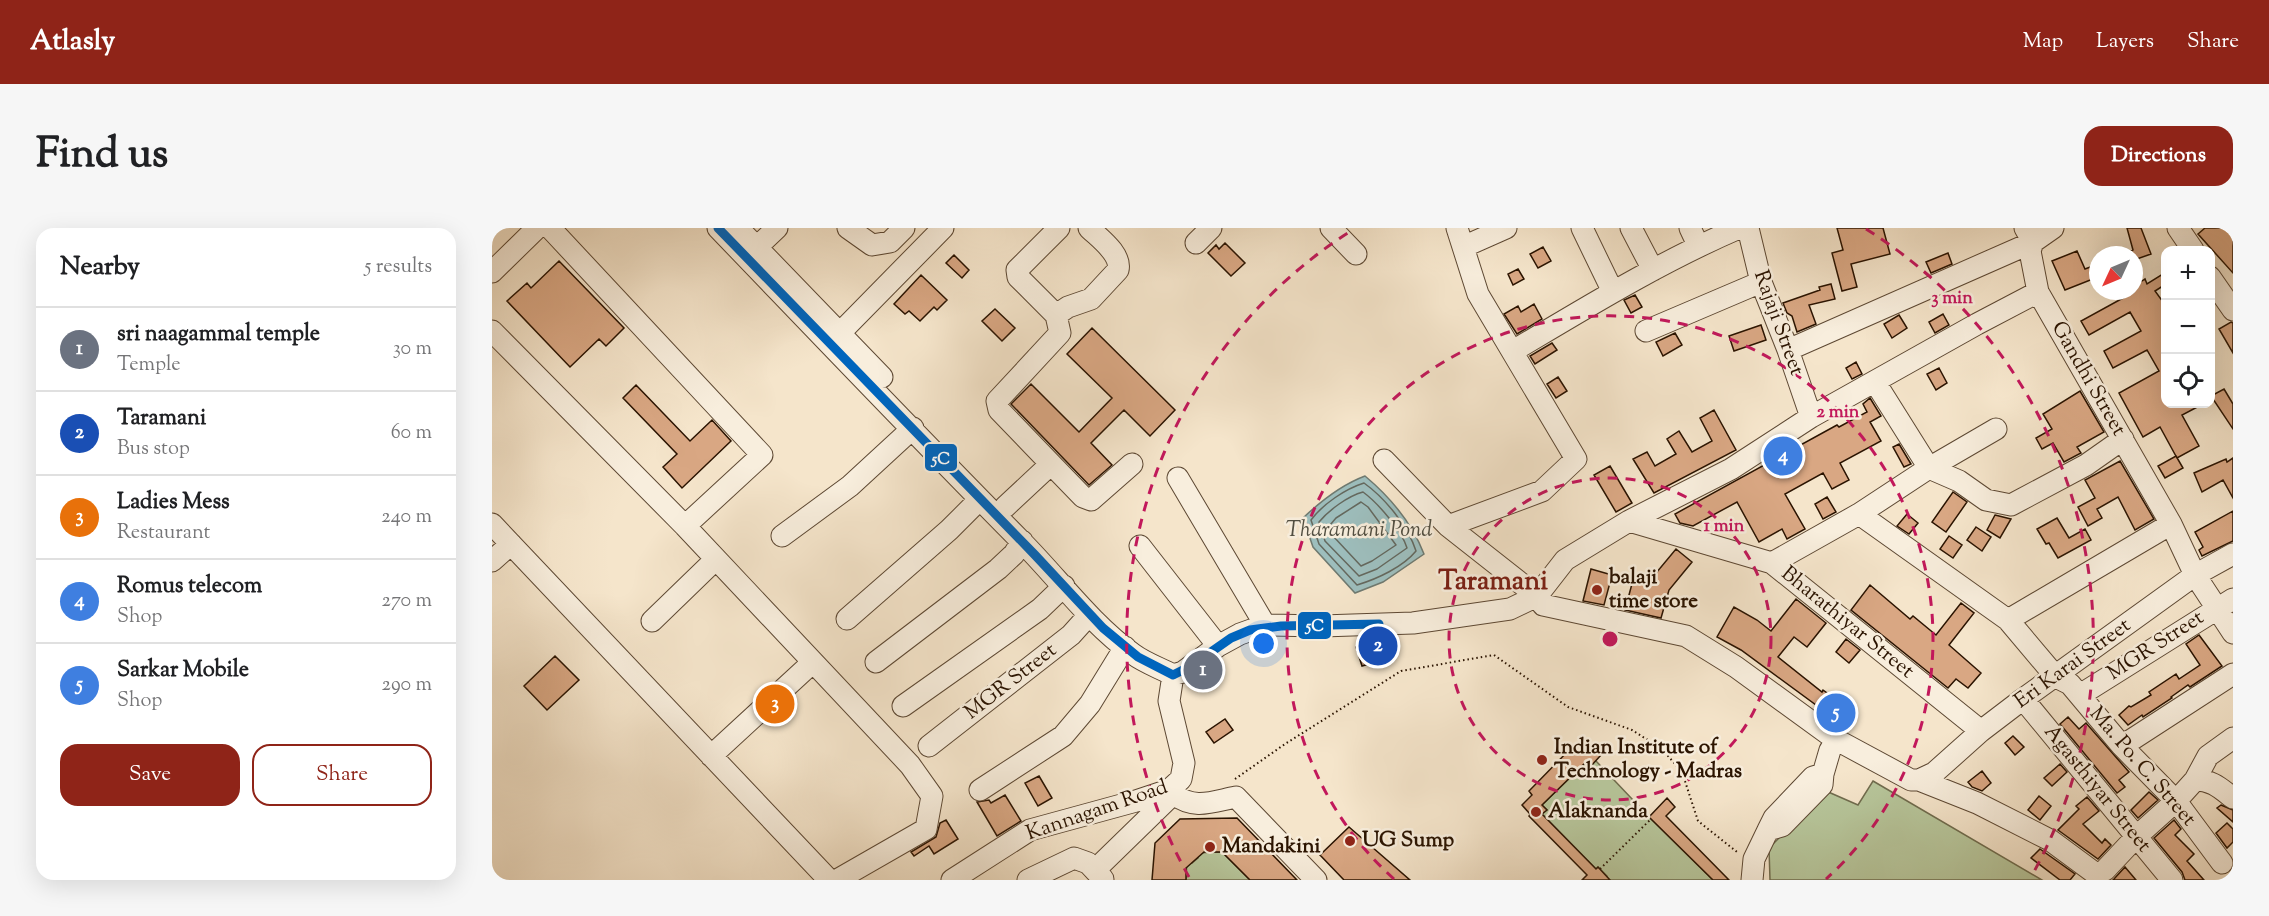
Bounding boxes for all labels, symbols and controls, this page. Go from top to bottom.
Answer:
text: Atlasly [30,22,115,62]
text: Map [2023,27,2063,57]
text: Layers [2096,27,2154,57]
text: Share [2187,27,2239,57]
text: Find us [36,126,168,186]
button: Directions [2084,126,2233,186]
north arrow [2089,246,2143,300]
map controls [2161,246,2215,408]
button: + [2161,246,2215,300]
text: Nearby [60,249,140,286]
text: 5 results [365,253,432,282]
street label: Rajaji Street [1745,266,1811,380]
text: 3 min [1931,286,1973,312]
button: − [2161,300,2215,354]
street label: Gandhi Street [2043,316,2133,442]
text: sri naagammal temple [117,319,320,351]
text: 1 [76,335,83,364]
text: 30 m [393,335,432,364]
text: Temple [117,351,181,380]
button: locate [2161,354,2215,408]
text: 2 min [1817,400,1860,426]
text: Taramani [117,403,206,435]
text: 2 [75,419,84,448]
text: 60 m [391,419,432,448]
pin: 4 [1764,434,1802,478]
text: Bus stop [117,435,190,464]
line badge: 5C [924,443,958,472]
text: 5C [930,449,950,472]
text: Ladies Mess [117,487,230,519]
text: 3 [75,503,84,532]
text: 240 m [381,503,432,532]
text: 1 min [1704,514,1745,540]
water label: Tharamani Pond [1286,515,1432,547]
text: Restaurant [117,519,210,548]
street label: Bharathiyar Street [1774,560,1920,686]
district label: Taramani [1438,563,1548,602]
place label: balaji time store [1608,563,1698,617]
text: Romus telecom [117,571,262,603]
marker: balaji time store [1590,583,1604,597]
text: 4 [74,587,85,616]
text: 270 m [382,587,432,616]
text: Shop [117,603,162,632]
street label: MGR Street [2102,603,2210,689]
line badge: 5C [1297,611,1332,640]
street label: Eri Karai Street [2008,611,2138,717]
text: 5C [1304,616,1324,639]
pin: 2 [1358,624,1398,668]
your location [1249,629,1278,658]
centre of rings [1600,629,1620,649]
street label: MGR Street [958,636,1064,728]
pin: 1 [1184,648,1222,692]
text: Sarkar Mobile [117,655,249,687]
text: 5 [76,671,83,700]
text: 290 m [382,671,432,700]
pin: 3 [756,682,794,726]
text: Shop [117,687,162,716]
pin: 5 [1816,690,1856,736]
street label: Ma. Po. C. Street [2081,700,2203,834]
street label: Agasthiyar Street [2036,719,2158,859]
place label: Indian Institute of Technology - Madras [1554,733,1742,787]
button: Save [60,744,240,806]
button: Share [252,744,432,806]
marker: Indian Institute of Technology - Madras [1535,753,1549,767]
street label: Kannagam Road [1022,773,1172,849]
place label: Alaknanda [1548,797,1648,827]
marker: Alaknanda [1529,805,1543,819]
place label: UG Sump [1362,826,1455,856]
place label: Mandakini [1222,832,1321,862]
marker: UG Sump [1343,834,1357,848]
marker: Mandakini [1203,840,1217,854]

